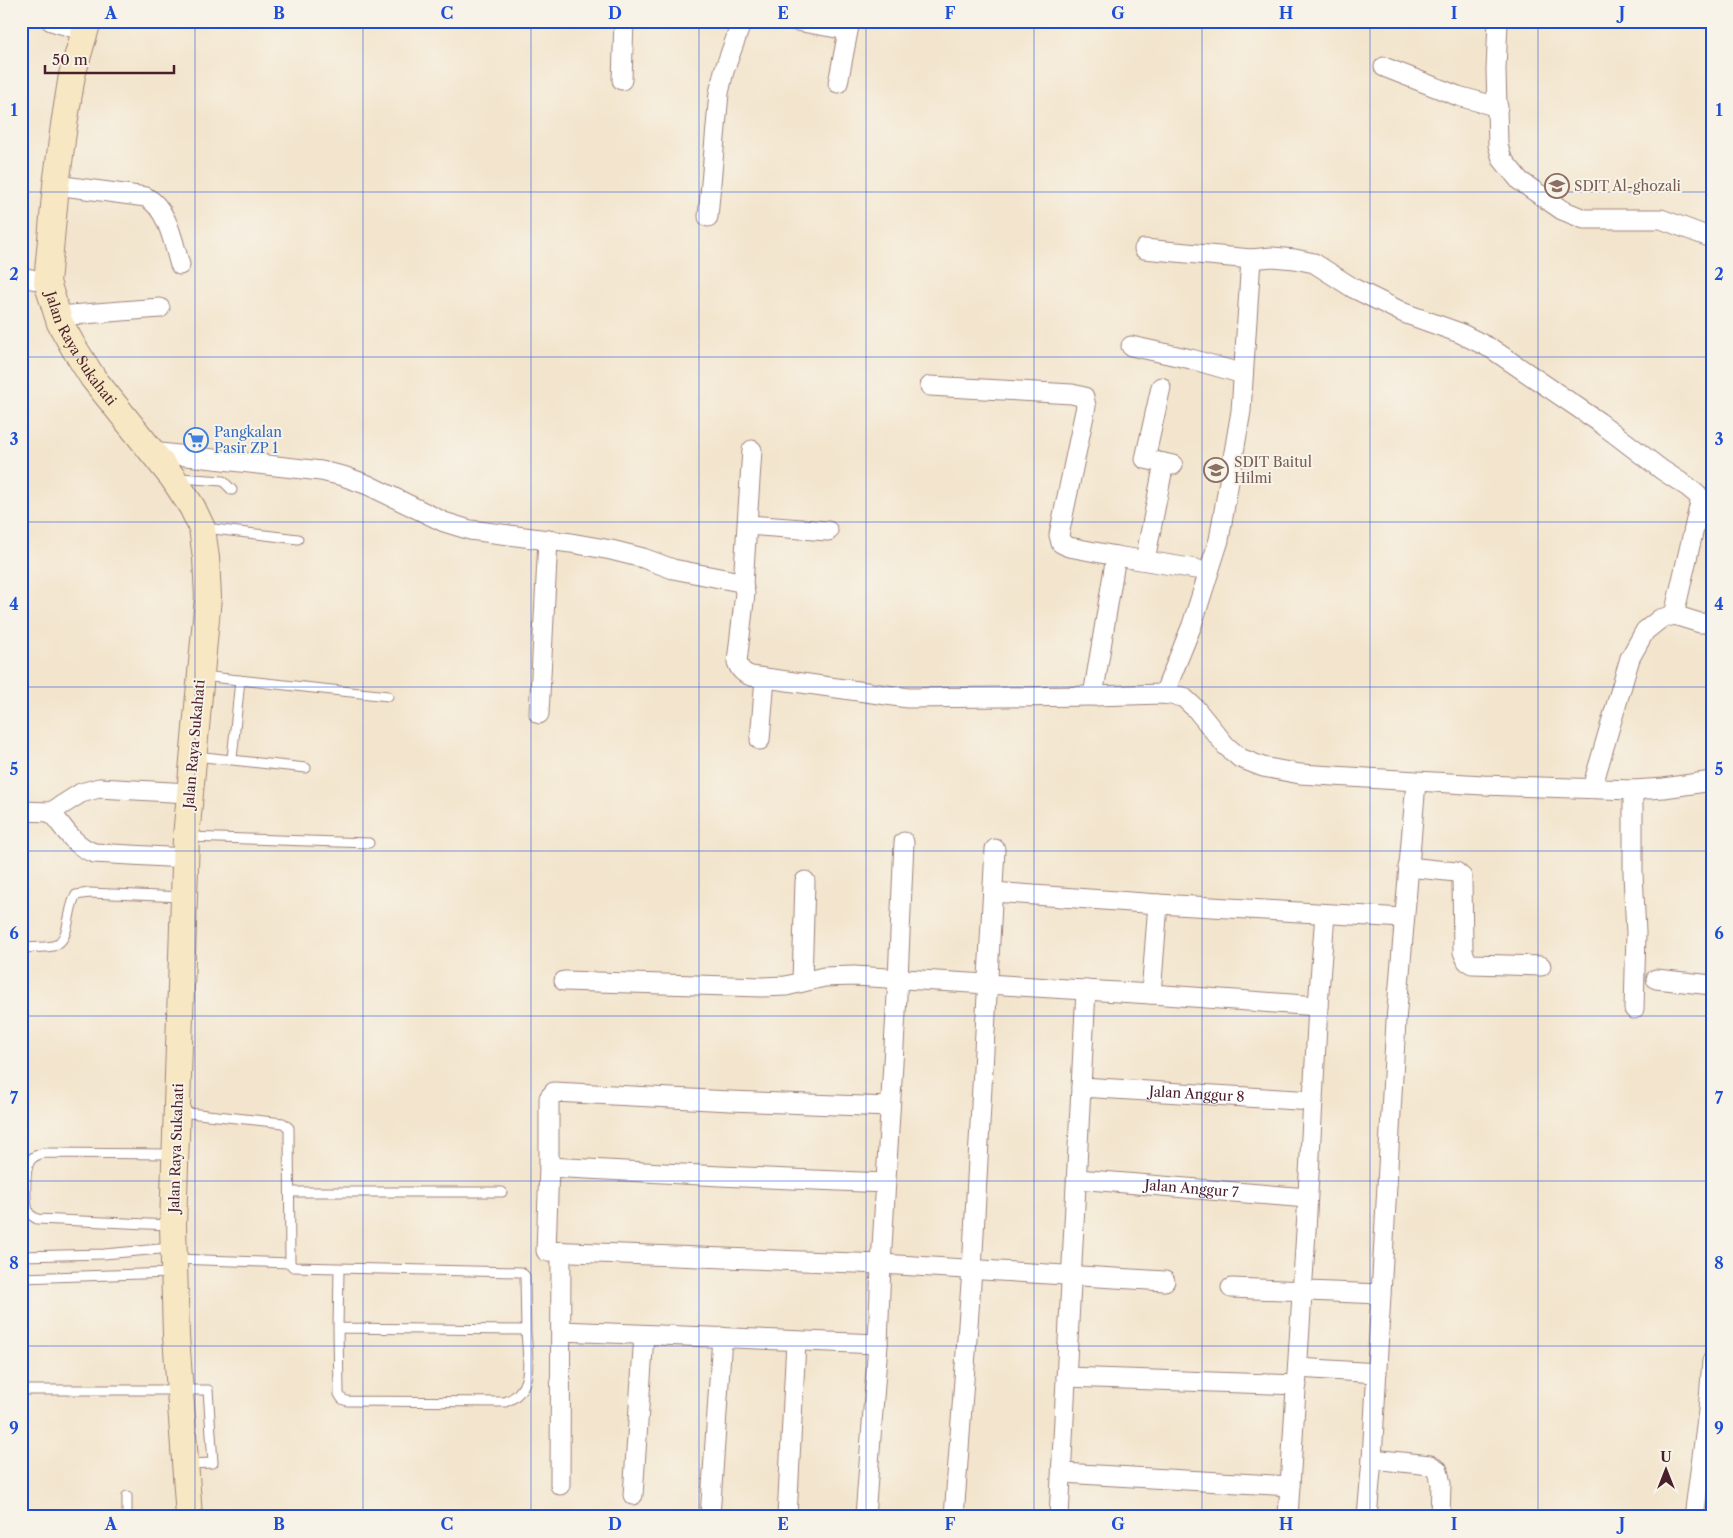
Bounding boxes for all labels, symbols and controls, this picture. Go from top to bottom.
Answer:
text: A [104,3,118,23]
text: B [273,3,285,23]
text: C [441,3,453,23]
text: D [608,3,622,23]
text: E [777,3,789,23]
text: F [945,3,956,23]
text: G [1111,3,1125,23]
text: H [1279,3,1293,23]
text: I [1451,3,1458,23]
text: J [1616,3,1625,23]
scale bar [45,42,174,74]
text: 50 m [52,50,88,69]
text: 1 [10,100,18,120]
text: 1 [1715,100,1723,120]
school or university icon: SDIT Al-ghozali [1544,173,1570,199]
place label: SDIT Al-ghozali [1574,177,1681,195]
text: 2 [9,264,19,284]
text: 2 [1714,264,1724,284]
street label: Jalan Raya Sukahati [41,287,120,409]
place label: Pangkalan Pasir ZP 1 [214,423,282,457]
supermarket icon: Pangkalan Pasir ZP 1 [183,427,209,453]
text: 3 [9,429,19,449]
text: 3 [1714,429,1724,449]
place label: SDIT Baitul Hilmi [1234,453,1312,487]
school or university icon: SDIT Baitul Hilmi [1203,457,1229,483]
text: 4 [9,594,19,614]
text: 4 [1714,594,1724,614]
street label: Jalan Raya Sukahati [179,679,209,811]
text: 5 [10,759,19,779]
text: 5 [1715,759,1724,779]
text: 6 [9,923,19,943]
text: 6 [1714,923,1724,943]
street label: Jalan Anggur 8 [1146,1082,1245,1106]
street label: Jalan Raya Sukahati [165,1083,187,1215]
text: 7 [10,1088,19,1108]
text: 7 [1715,1088,1724,1108]
street label: Jalan Anggur 7 [1142,1175,1240,1201]
text: 8 [9,1253,19,1273]
text: 8 [1714,1253,1724,1273]
text: 9 [9,1418,19,1438]
text: 9 [1714,1418,1724,1438]
north arrow [1640,1446,1690,1496]
text: U [1660,1448,1672,1466]
text: A [104,1514,118,1534]
text: B [273,1514,285,1534]
text: C [441,1514,453,1534]
text: D [608,1514,622,1534]
text: E [777,1514,789,1534]
text: F [945,1514,956,1534]
text: G [1111,1514,1125,1534]
text: H [1279,1514,1293,1534]
text: I [1451,1514,1458,1534]
text: J [1616,1514,1625,1534]

